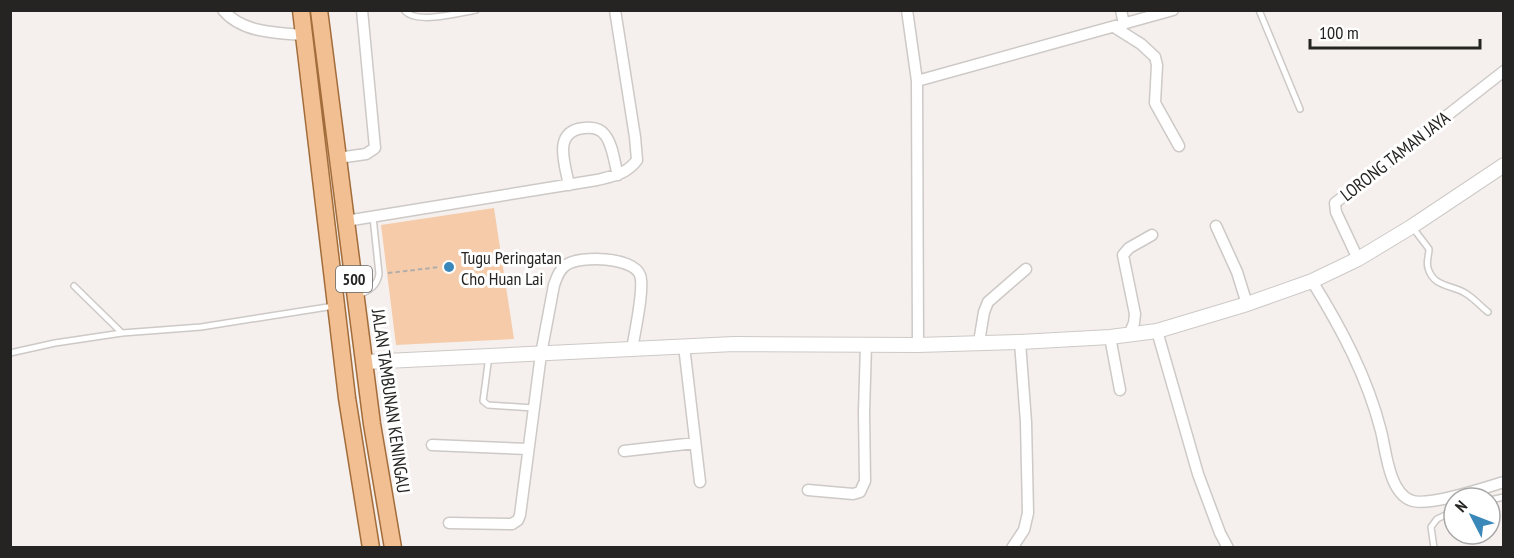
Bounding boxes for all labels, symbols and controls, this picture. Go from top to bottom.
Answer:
scale bar [1310,12,1480,50]
text: 100 m [1319,21,1359,44]
street label: LORONG TAMAN JAYA [1336,106,1455,206]
place label: Tugu Peringatan Cho Huan Lai [461,246,562,290]
marker: Tugu Peringatan Cho Huan Lai [442,260,456,274]
road number: 500 [336,266,372,292]
street label: JALAN TAMBUNAN KENINGAU [367,307,415,494]
north arrow [1442,486,1502,546]
text: N [1451,496,1471,516]

